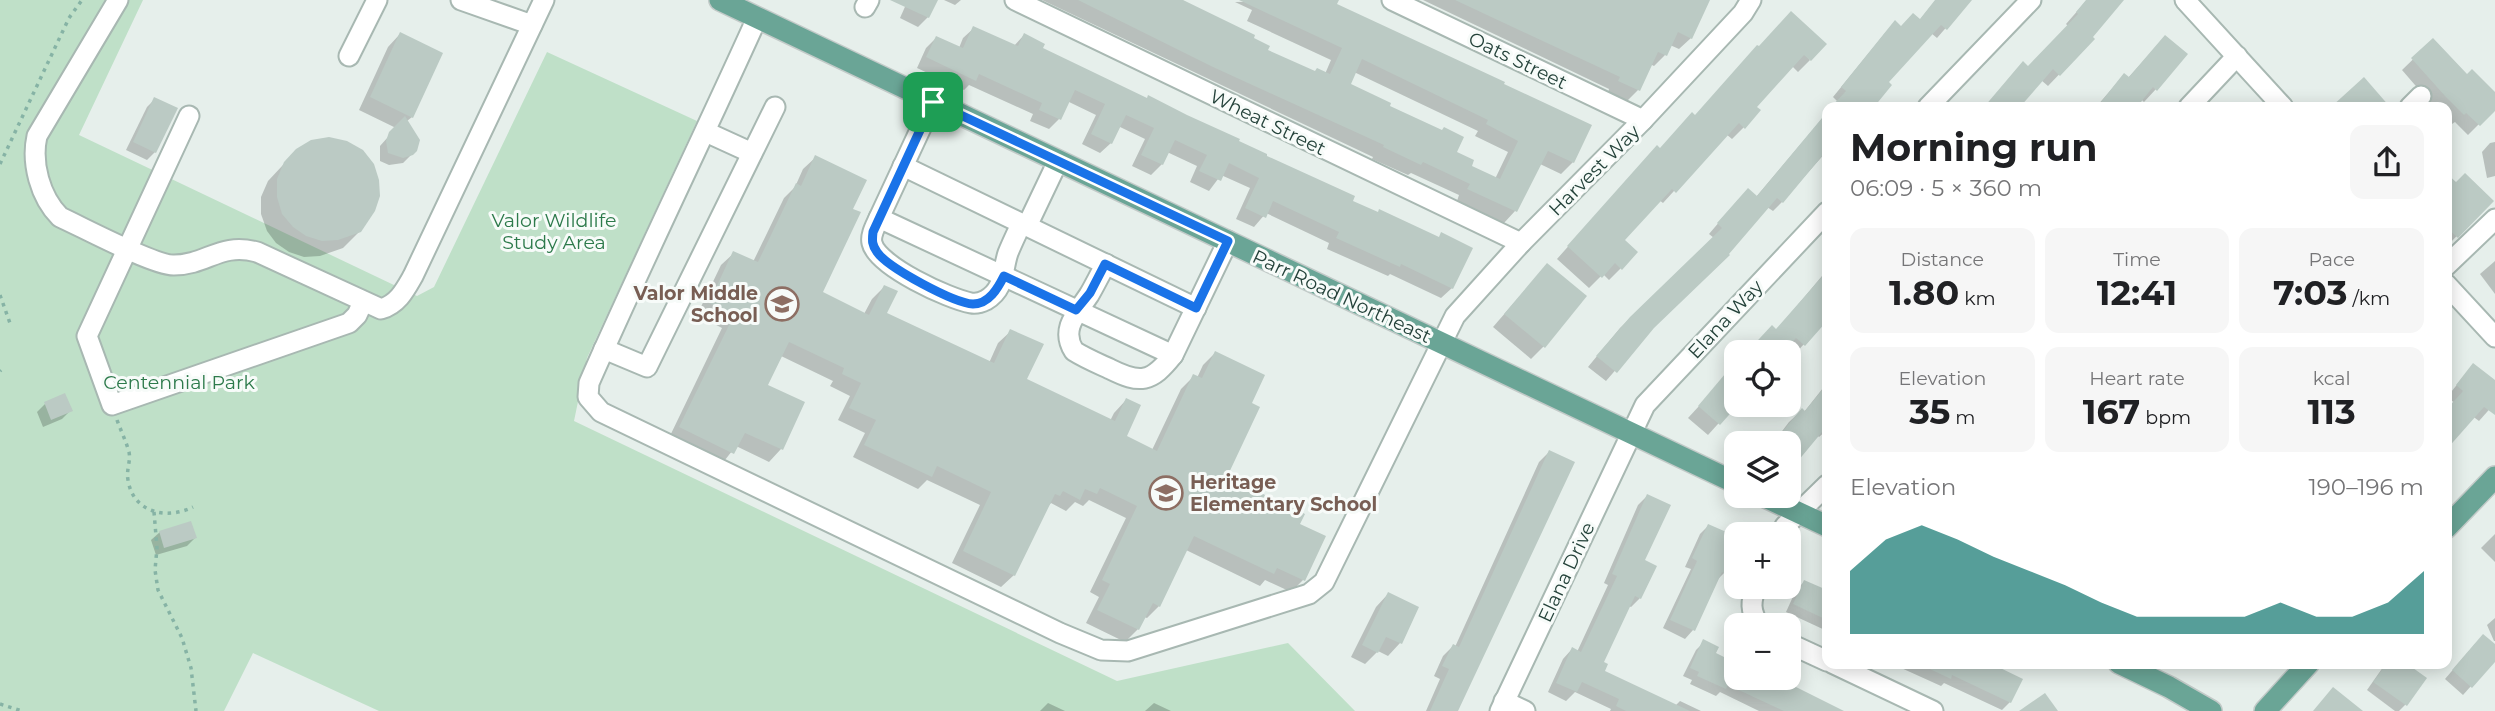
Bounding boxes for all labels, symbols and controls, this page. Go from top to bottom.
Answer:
street label: Oats Street [1465,27,1571,94]
pin [903,72,963,132]
icon: arrive [914,83,952,121]
street label: Wheat Street [1206,84,1330,161]
street label: Harvest Way [1544,120,1645,221]
text: Morning run [1850,124,2098,171]
button: share [2350,125,2424,199]
text: 06:09 · 5 × 360 m [1850,174,2042,202]
park label: Valor Wildlife Study Area [492,209,616,254]
street label: Parr Road Northeast [1249,245,1435,348]
text: Distance [1901,248,1984,271]
text: Time [2113,248,2161,271]
text: Pace [2308,248,2355,271]
text: 1.80 [1889,271,1959,314]
text: 12:41 [2097,271,2177,314]
text: 7:03 [2273,271,2347,314]
street label: Elana Way [1683,275,1768,363]
place label: Valor Middle School [633,282,758,327]
school or university icon: Valor Middle School [763,285,801,323]
text: km [1959,287,1996,310]
text: /km [2347,287,2390,310]
map controls [1724,340,1801,690]
button: locate [1724,340,1801,417]
text: Elevation [1898,367,1986,390]
text: Heart rate [2089,367,2185,390]
text: kcal [2313,367,2351,390]
park label: Centennial Park [103,371,255,394]
text: 35 [1909,390,1950,433]
text: 167 [2083,390,2140,433]
text: 113 [2308,390,2356,433]
text: m [1950,406,1976,429]
text: bpm [2140,406,2191,429]
button: layers [1724,431,1801,508]
place label: Heritage Elementary School [1190,471,1377,516]
text: Elevation [1850,473,1956,501]
text: 190–196 m [2308,473,2424,501]
school or university icon: Heritage Elementary School [1147,474,1185,512]
street label: Elana Drive [1533,518,1600,626]
button: + [1724,522,1801,599]
button: − [1724,613,1801,690]

